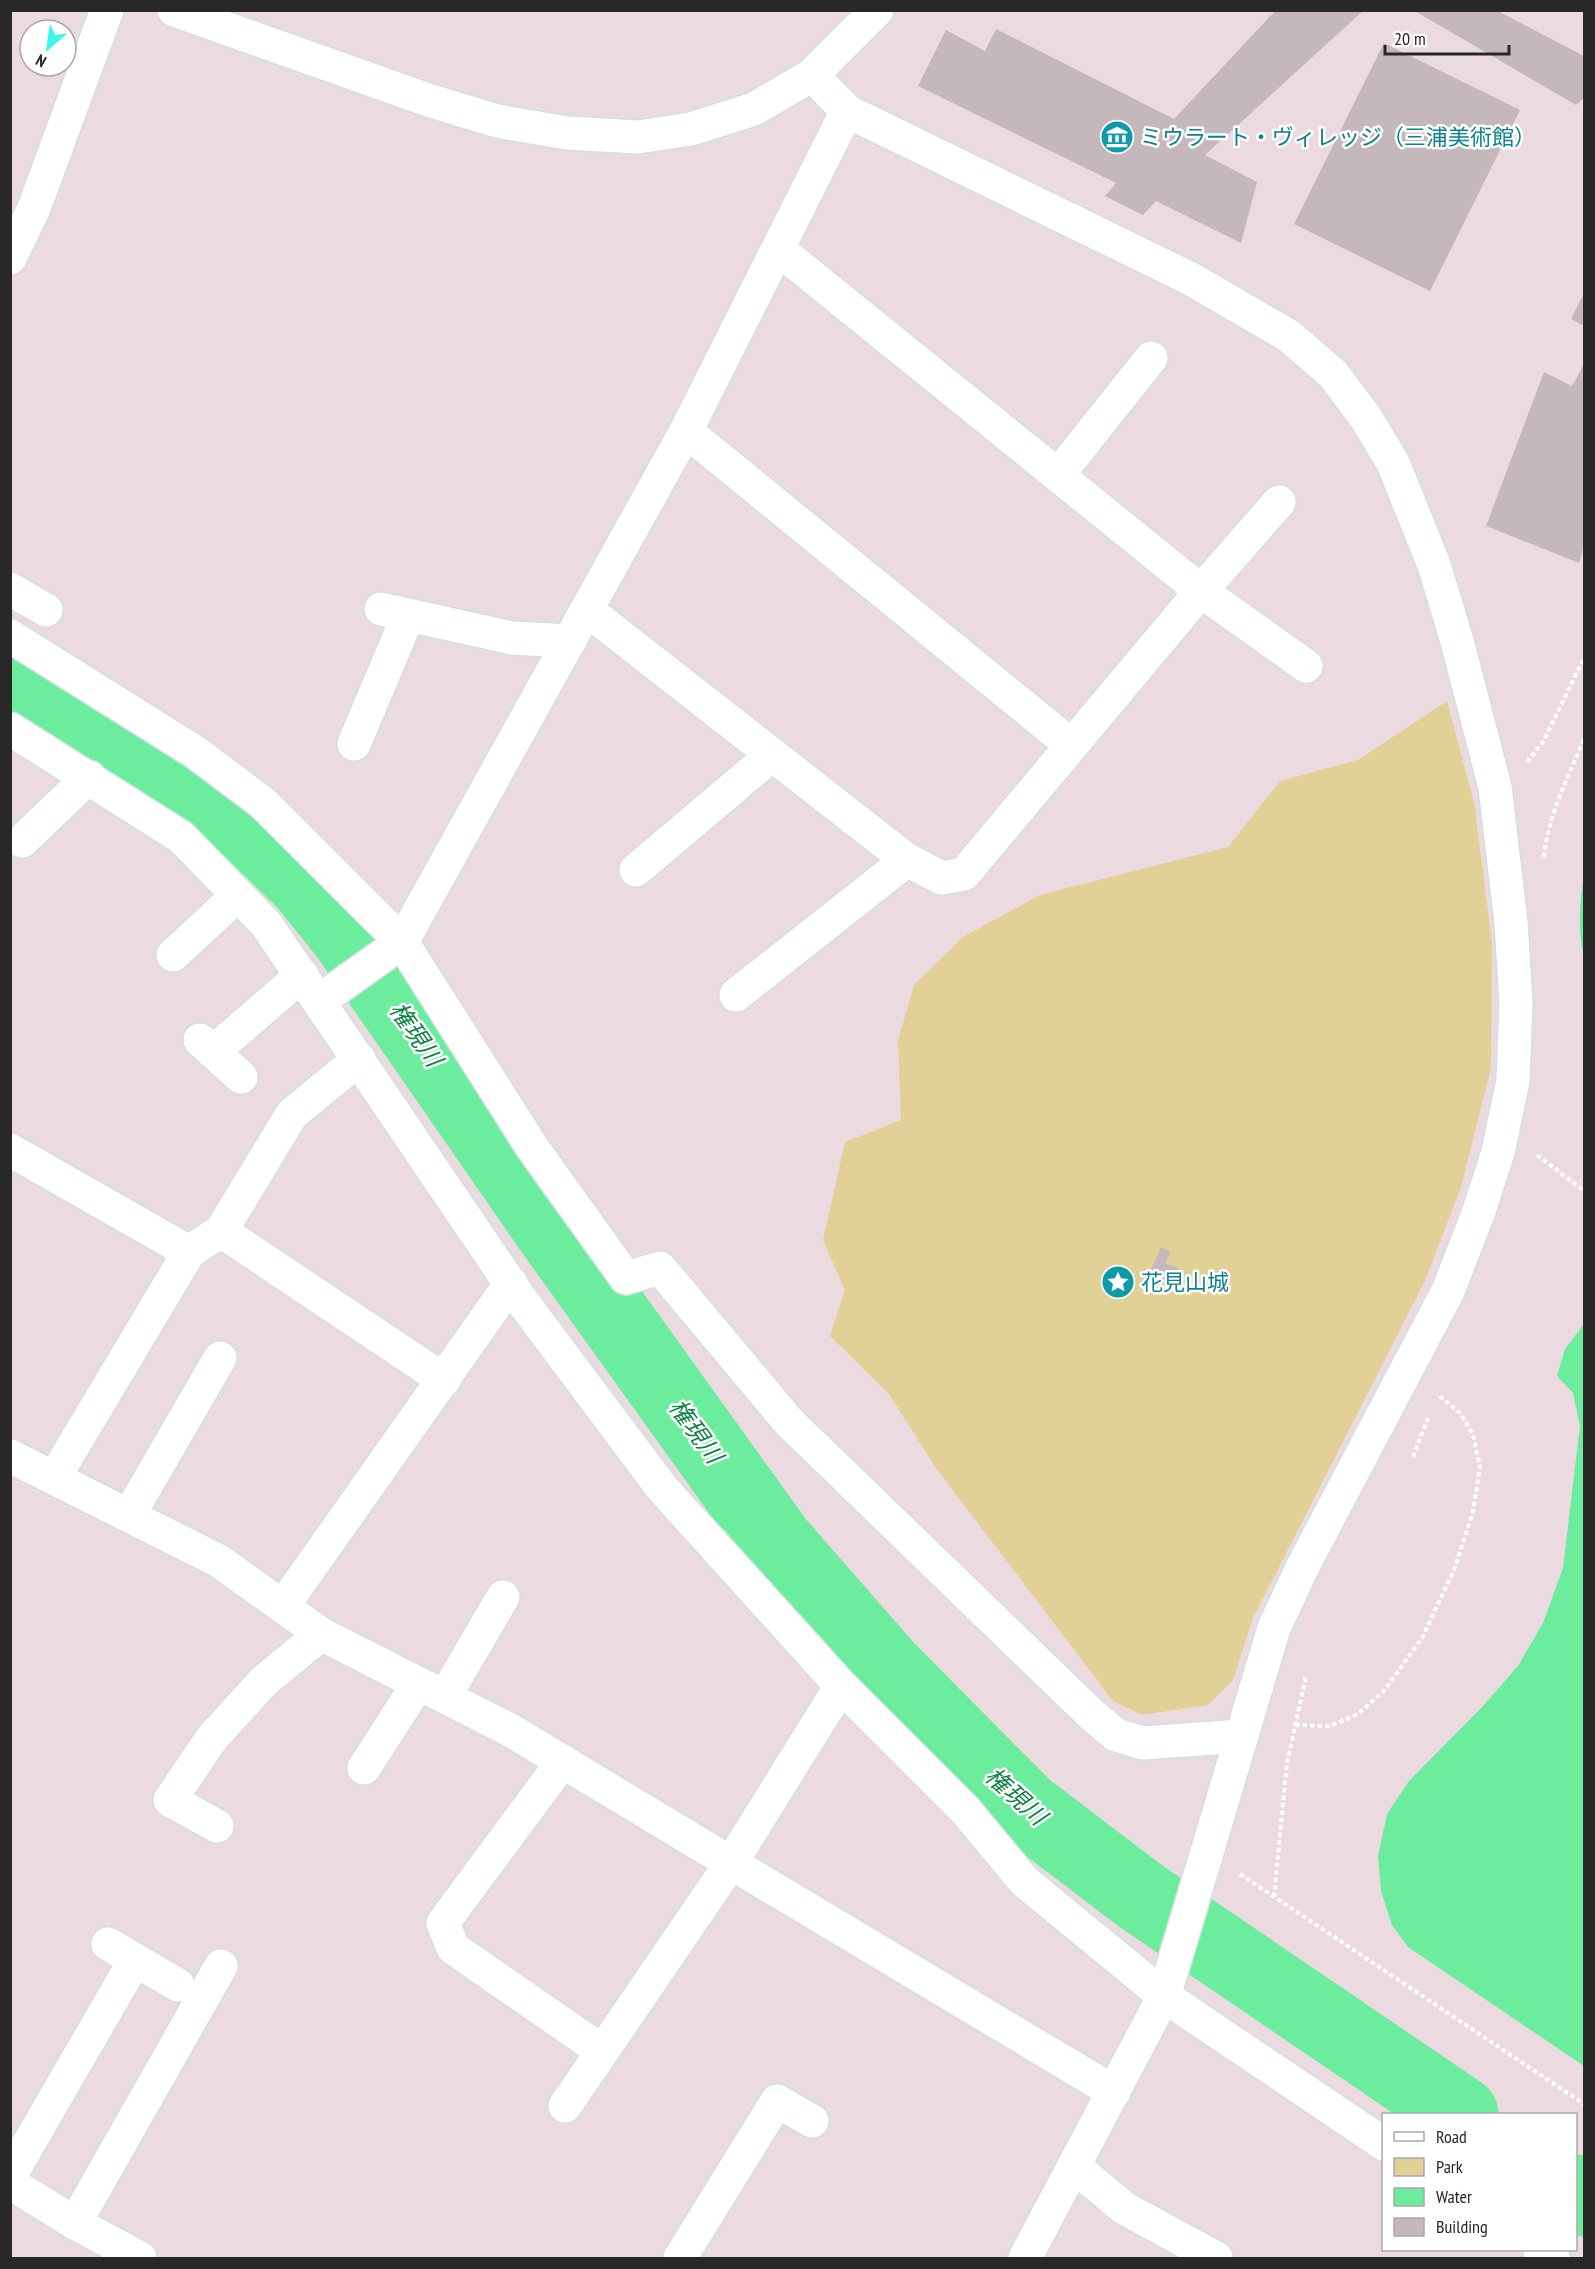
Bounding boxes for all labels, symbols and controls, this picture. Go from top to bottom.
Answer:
north arrow [18,18,78,78]
scale bar [1385,18,1510,56]
text: 20 m [1394,27,1426,50]
text: N [32,50,49,72]
museum icon: ミウラート・ヴィレッジ（三浦美術館） [1099,119,1135,155]
place label: ミウラート・ヴィレッジ（三浦美術館） [1140,123,1536,151]
water label: 権現川 [383,996,451,1075]
place icon: 花見山城 [1100,1264,1136,1300]
place label: 花見山城 [1141,1268,1229,1296]
water label: 権現川 [662,1393,731,1472]
water label: 権現川 [979,1760,1055,1834]
legend [1382,2113,1577,2251]
text: Road [1436,2125,1467,2148]
text: Park [1436,2155,1463,2178]
text: Water [1436,2185,1472,2208]
text: Building [1436,2215,1488,2238]

